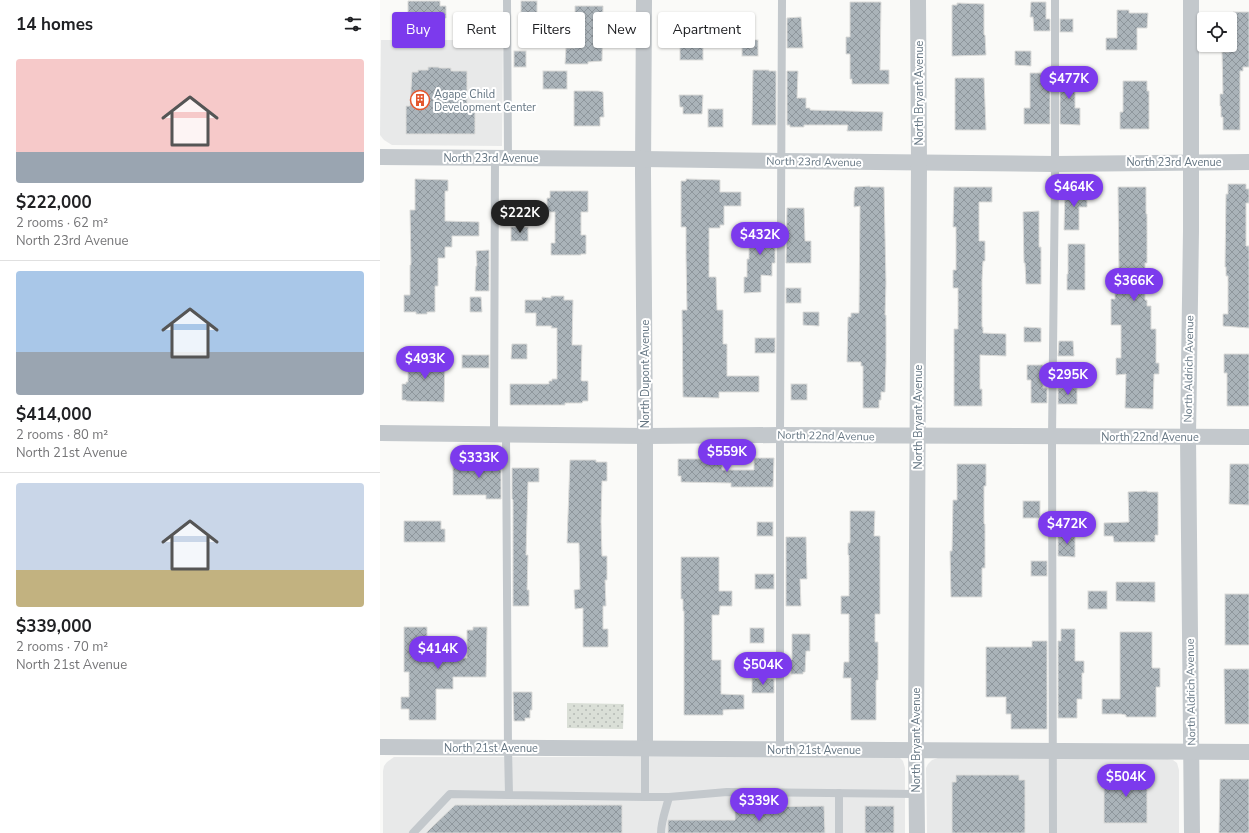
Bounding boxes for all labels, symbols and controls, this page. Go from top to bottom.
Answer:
chip: Buy [392,12,445,48]
chip: Rent [453,12,510,48]
chip: Filters [518,12,585,48]
chip: New [593,12,650,48]
chip: Apartment [658,12,755,48]
map controls [1197,12,1237,52]
button: locate [1197,12,1237,52]
text: 14 homes [16,13,93,36]
icon: filters [342,13,364,35]
street label: North Bryant Avenue [912,40,927,145]
pin: $477K [1041,66,1097,100]
text: $477K [1049,70,1089,88]
icon: home [154,85,226,157]
place label: Agape Child Development Center [434,87,536,115]
building icon: Agape Child Development Center [409,89,431,111]
street label: North 23rd Avenue [443,151,539,166]
street label: North 23rd Avenue [766,154,862,170]
street label: North 23rd Avenue [1126,155,1222,170]
pin: $464K [1046,174,1102,208]
text: $464K [1054,178,1094,196]
text: $222,000 [16,191,92,214]
pin: $222K [492,200,548,234]
text: $222K [500,204,540,222]
text: 2 rooms · 62 m² [16,214,108,232]
pin: $432K [732,222,788,256]
text: $432K [740,226,780,244]
text: North 23rd Avenue [16,232,128,250]
pin: $366K [1106,268,1162,302]
text: $366K [1114,272,1154,290]
icon: home [154,297,226,369]
street label: North Aldrich Avenue [1181,315,1197,423]
street label: North Dupont Avenue [638,320,653,428]
pin: $493K [397,346,453,380]
text: $493K [405,350,445,368]
pin: $295K [1040,362,1096,396]
street label: North Bryant Avenue [911,364,926,469]
text: $295K [1048,366,1088,384]
text: $414,000 [16,403,92,426]
text: 2 rooms · 80 m² [16,426,108,444]
street label: North 22nd Avenue [777,428,875,444]
street label: North 22nd Avenue [1101,430,1199,445]
pin: $559K [699,439,755,473]
text: $559K [707,443,747,461]
text: North 21st Avenue [16,444,127,462]
pin: $333K [451,445,507,479]
text: $333K [459,449,499,467]
icon: home [154,509,226,581]
pin: $472K [1039,511,1095,545]
text: $472K [1047,515,1087,533]
text: $339,000 [16,615,92,638]
pin: $414K [410,636,466,670]
text: 2 rooms · 70 m² [16,638,108,656]
street label: North Aldrich Avenue [1183,638,1199,746]
text: $414K [418,640,458,658]
pin: $504K [735,652,791,686]
text: North 21st Avenue [16,656,127,674]
text: $504K [743,656,783,674]
street label: North Bryant Avenue [909,687,924,792]
street label: North 21st Avenue [444,741,538,756]
street label: North 21st Avenue [767,743,861,758]
pin: $504K [1098,764,1154,798]
text: $504K [1106,768,1146,786]
pin: $339K [731,788,787,822]
text: $339K [739,792,779,810]

